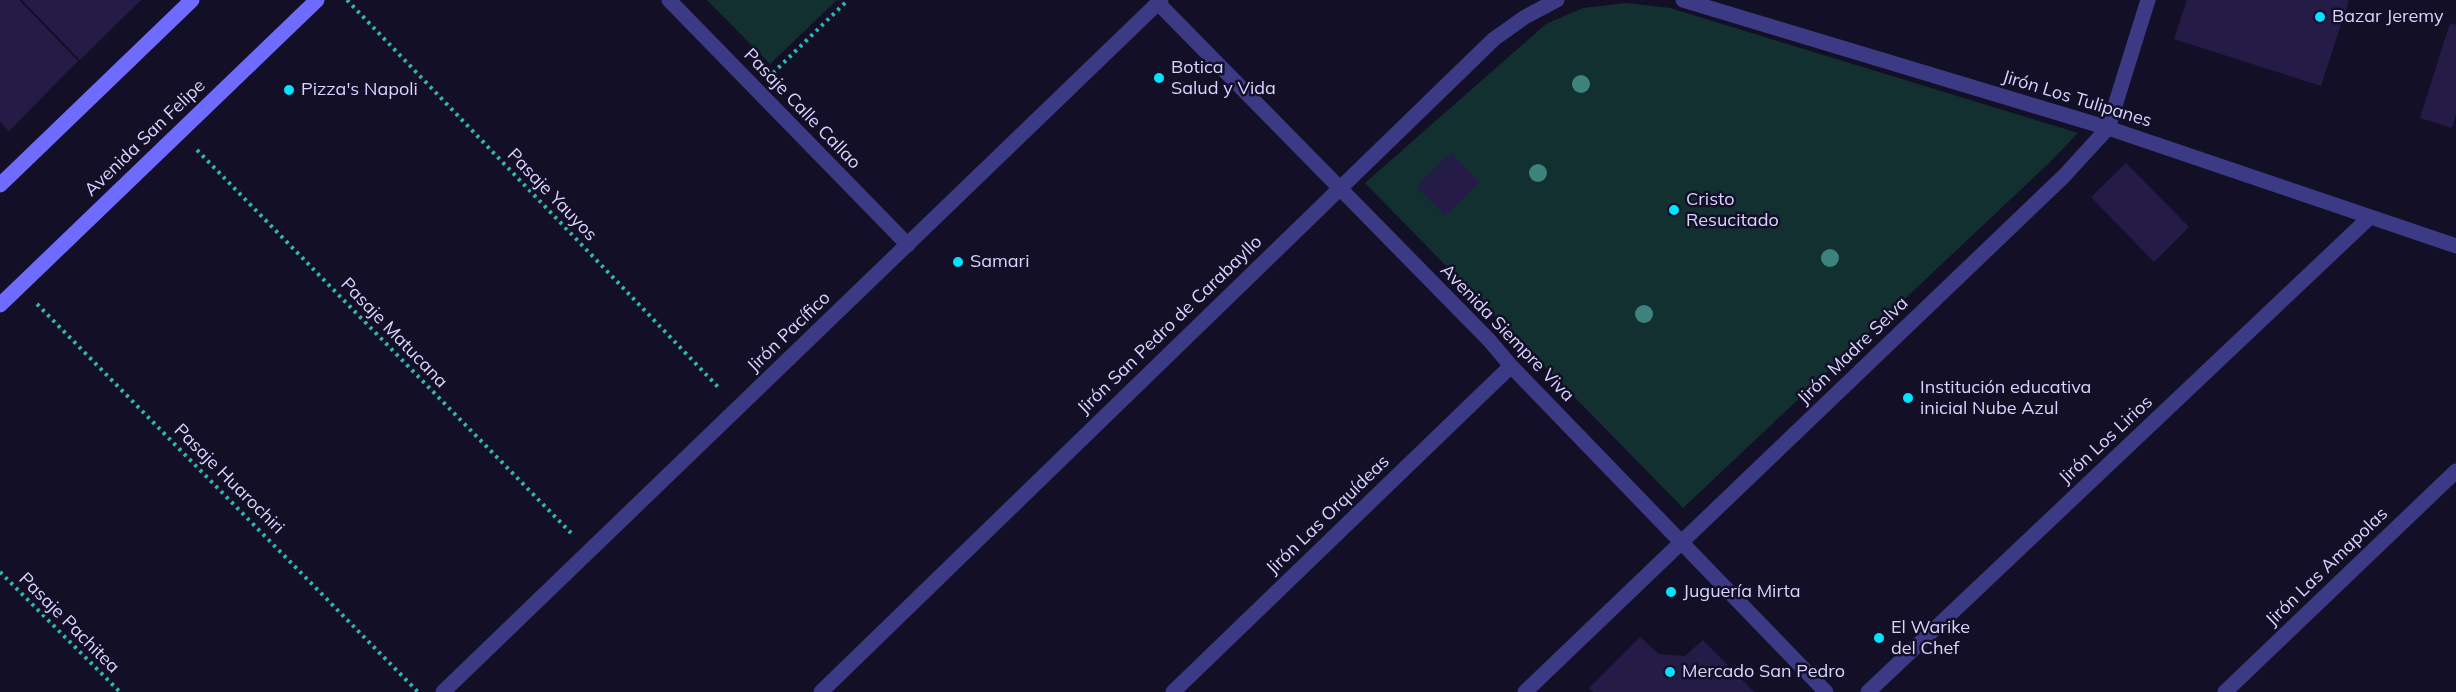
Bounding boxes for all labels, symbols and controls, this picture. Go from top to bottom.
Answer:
place label: Bazar Jeremy [2332,6,2444,28]
marker: Bazar Jeremy [2313,10,2327,24]
street label: Pasaje Calle Callao [739,44,865,174]
place label: Botica Salud y Vida [1171,57,1276,100]
street label: Jirón Los Tulipanes [2000,66,2154,132]
marker: Botica Salud y Vida [1152,71,1166,85]
street label: Avenida San Felipe [80,75,210,201]
place label: Pizza's Napoli [301,79,418,101]
marker: Pizza's Napoli [282,83,296,97]
street label: Pasaje Yauyos [503,144,601,246]
place label: Cristo Resucitado [1686,189,1779,232]
marker: Cristo Resucitado [1667,203,1681,217]
street label: Jirón San Pedro de Carabayllo [1073,231,1267,419]
place label: Samari [970,251,1029,273]
marker: Samari [951,255,965,269]
street label: Avenida Siempre Viva [1436,260,1578,406]
street label: Pasaje Matucana [336,274,452,392]
street label: Jirón Pacífico [743,287,835,377]
street label: Jirón Madre Selva [1793,293,1913,409]
place label: Institución educativa inicial Nube Azul [1920,377,2091,420]
marker: Institución educativa inicial Nube Azul [1901,391,1915,405]
street label: Jirón Los Lirios [2055,391,2157,489]
street label: Pasaje Huarochiri [169,419,289,539]
street label: Jirón Las Orquídeas [1262,451,1394,579]
street label: Jirón Las Amapolas [2261,503,2393,631]
street label: Pasaje Pachitea [14,568,124,678]
place label: Juguería Mirta [1683,581,1800,603]
marker: Juguería Mirta [1664,585,1678,599]
place label: El Warike del Chef [1891,617,1970,660]
marker: El Warike del Chef [1872,631,1886,645]
place label: Mercado San Pedro [1682,661,1845,683]
marker: Mercado San Pedro [1663,665,1677,679]

